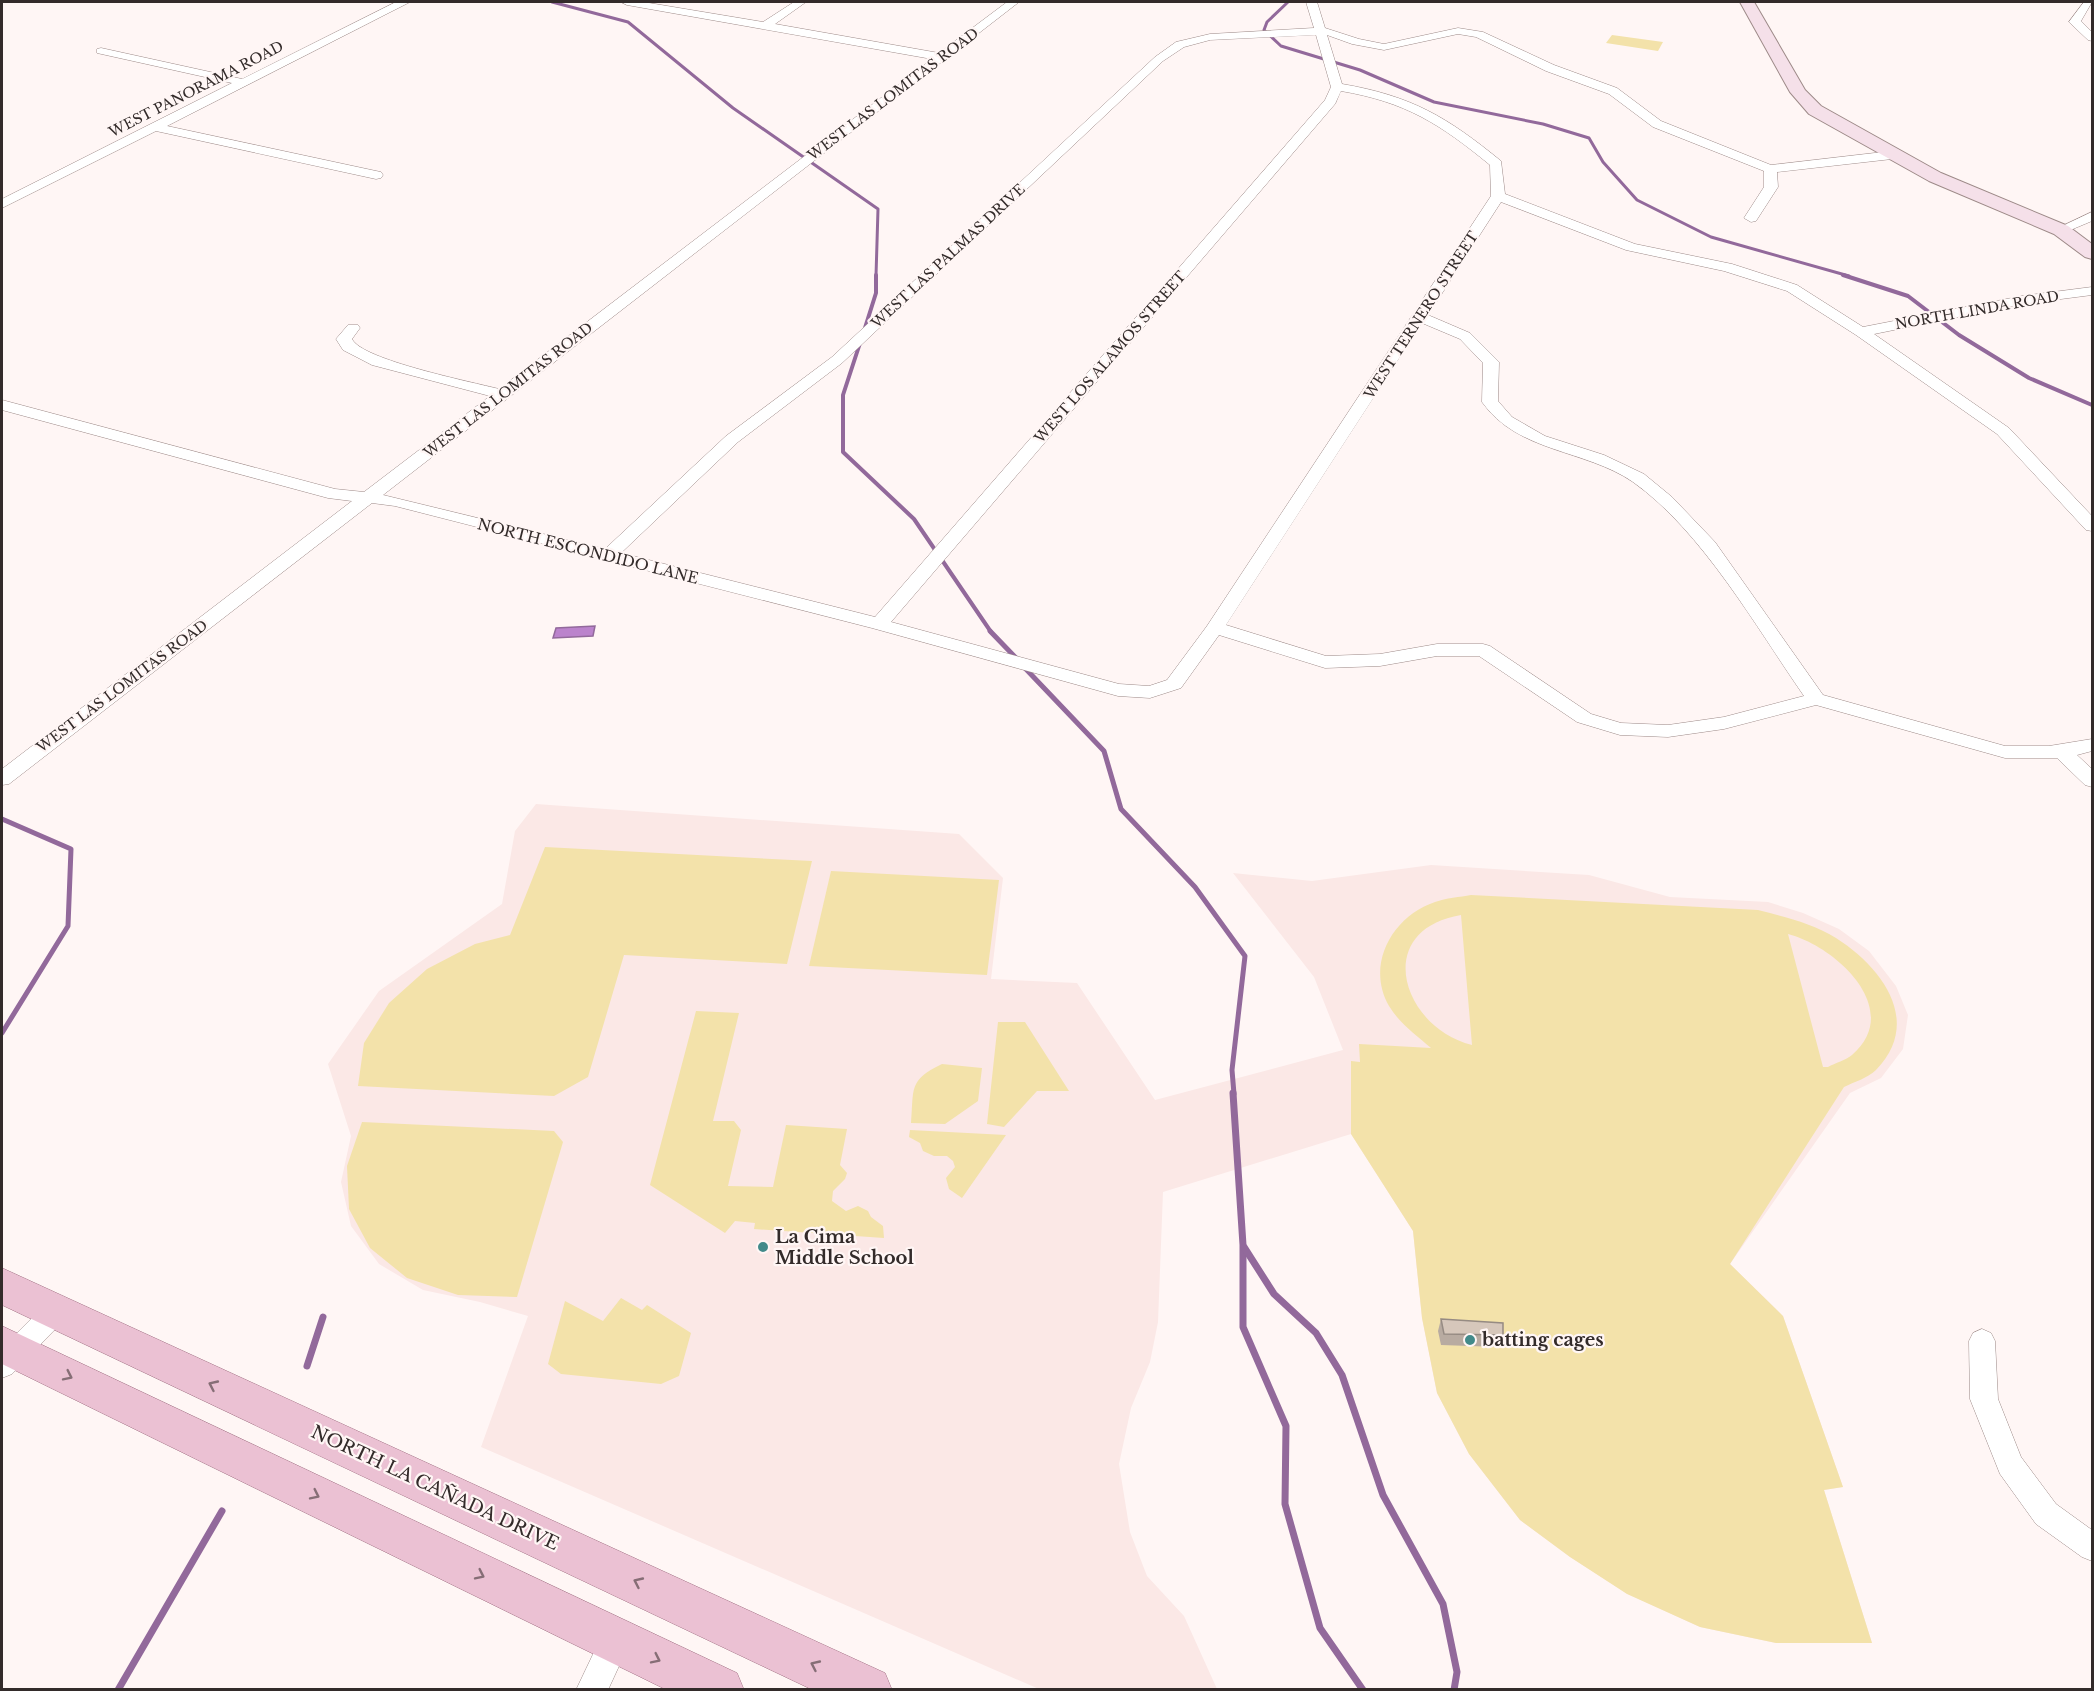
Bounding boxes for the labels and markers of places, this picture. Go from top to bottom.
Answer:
place label: La Cima Middle School [775,1226,914,1269]
marker: La Cima Middle School [756,1240,770,1254]
place label: batting cages [1481,1329,1604,1351]
marker: batting cages [1463,1333,1477,1347]

